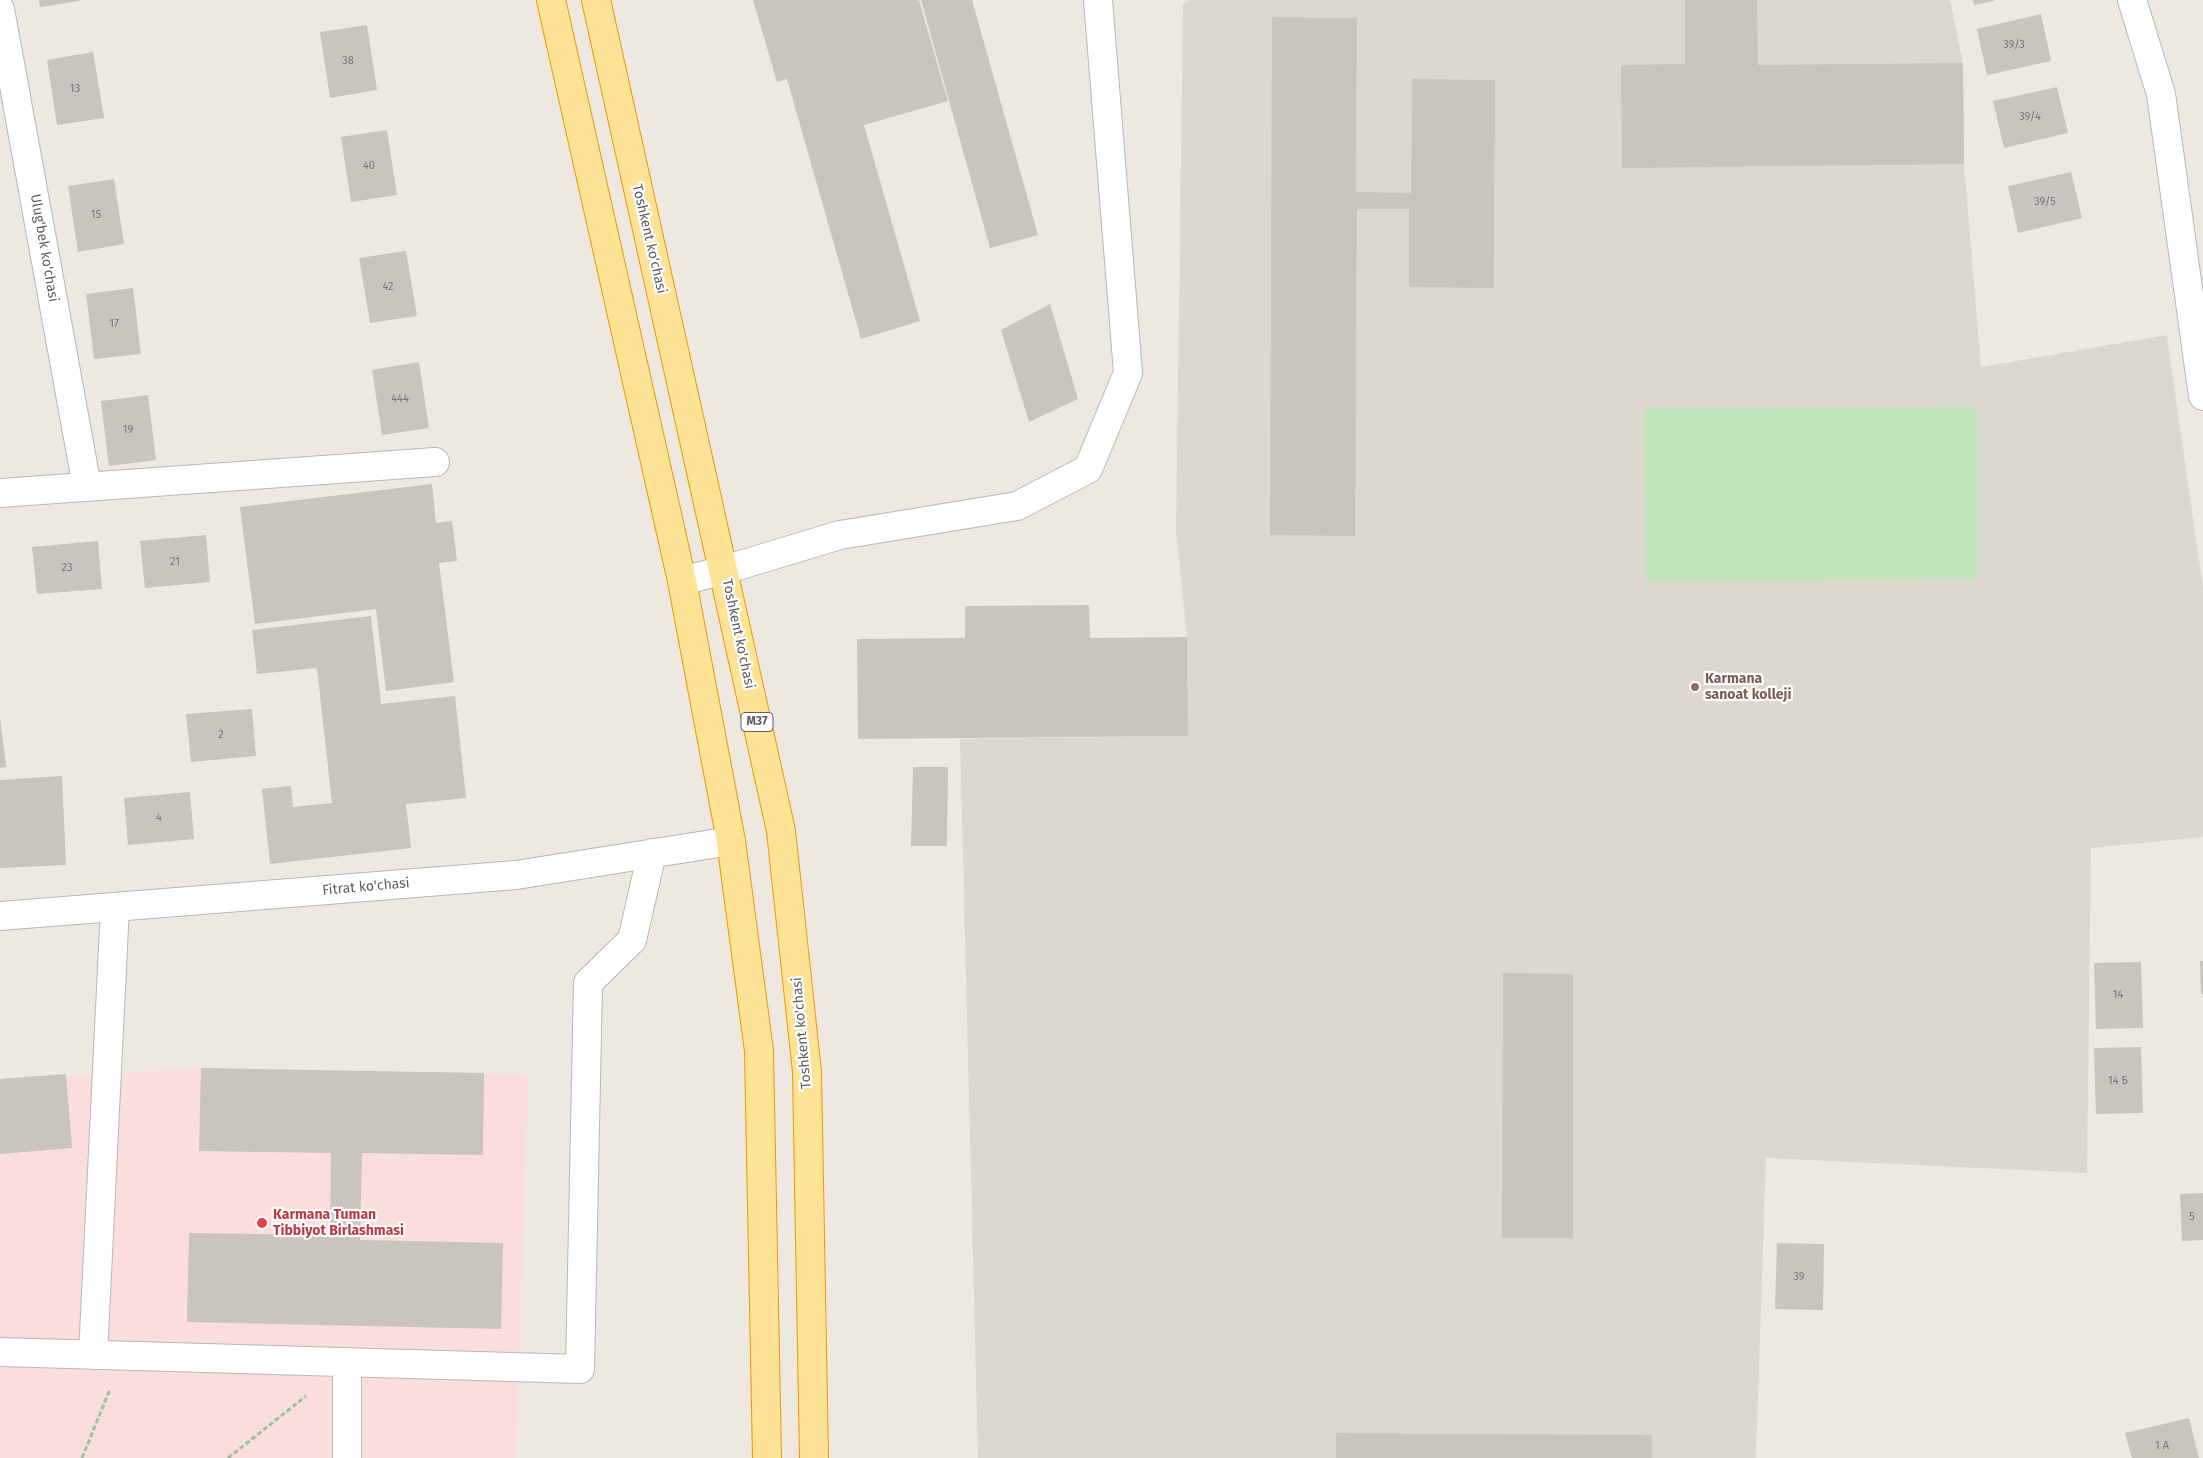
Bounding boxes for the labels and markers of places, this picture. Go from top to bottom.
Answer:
place label: Karmana sanoat kolleji [1705,671,1791,704]
marker: Karmana sanoat kolleji [1689,681,1701,693]
place label: Karmana Tuman Tibbiyot Birlashmasi [273,1207,404,1240]
marker: Karmana Tuman Tibbiyot Birlashmasi [255,1216,269,1230]

